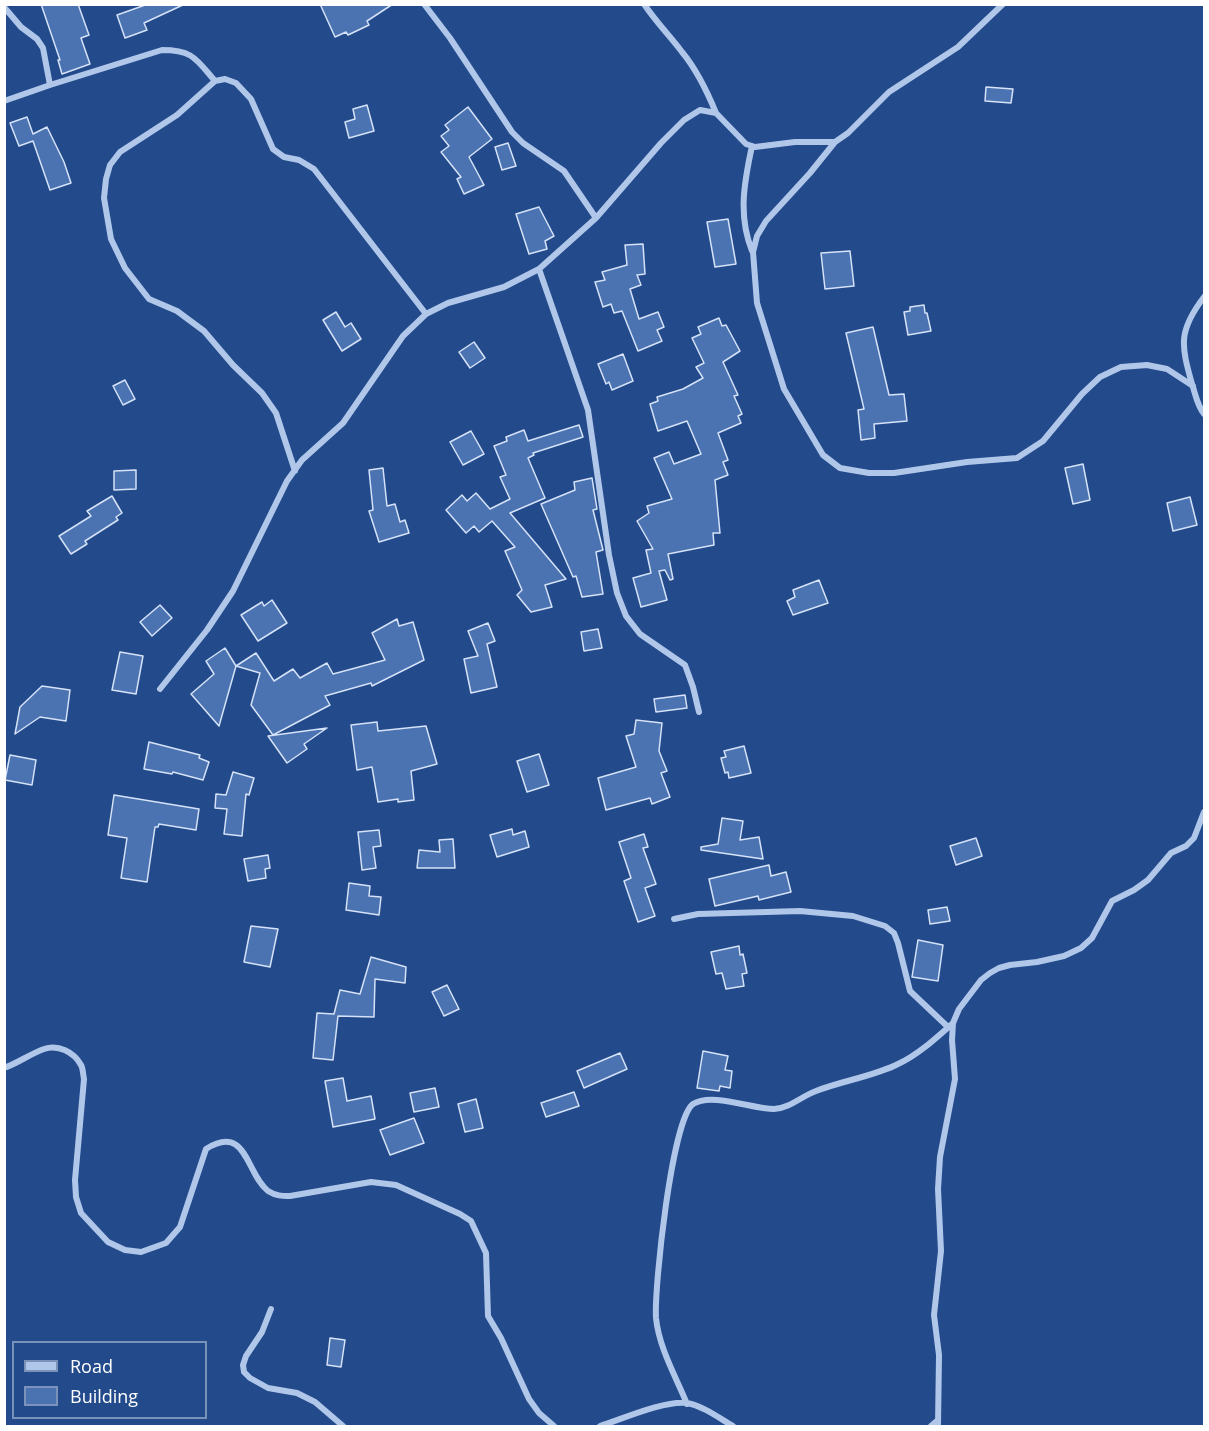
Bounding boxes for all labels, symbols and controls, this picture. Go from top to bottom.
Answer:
legend [12,1341,207,1419]
text: Road [70,1354,113,1378]
text: Building [70,1384,138,1408]

